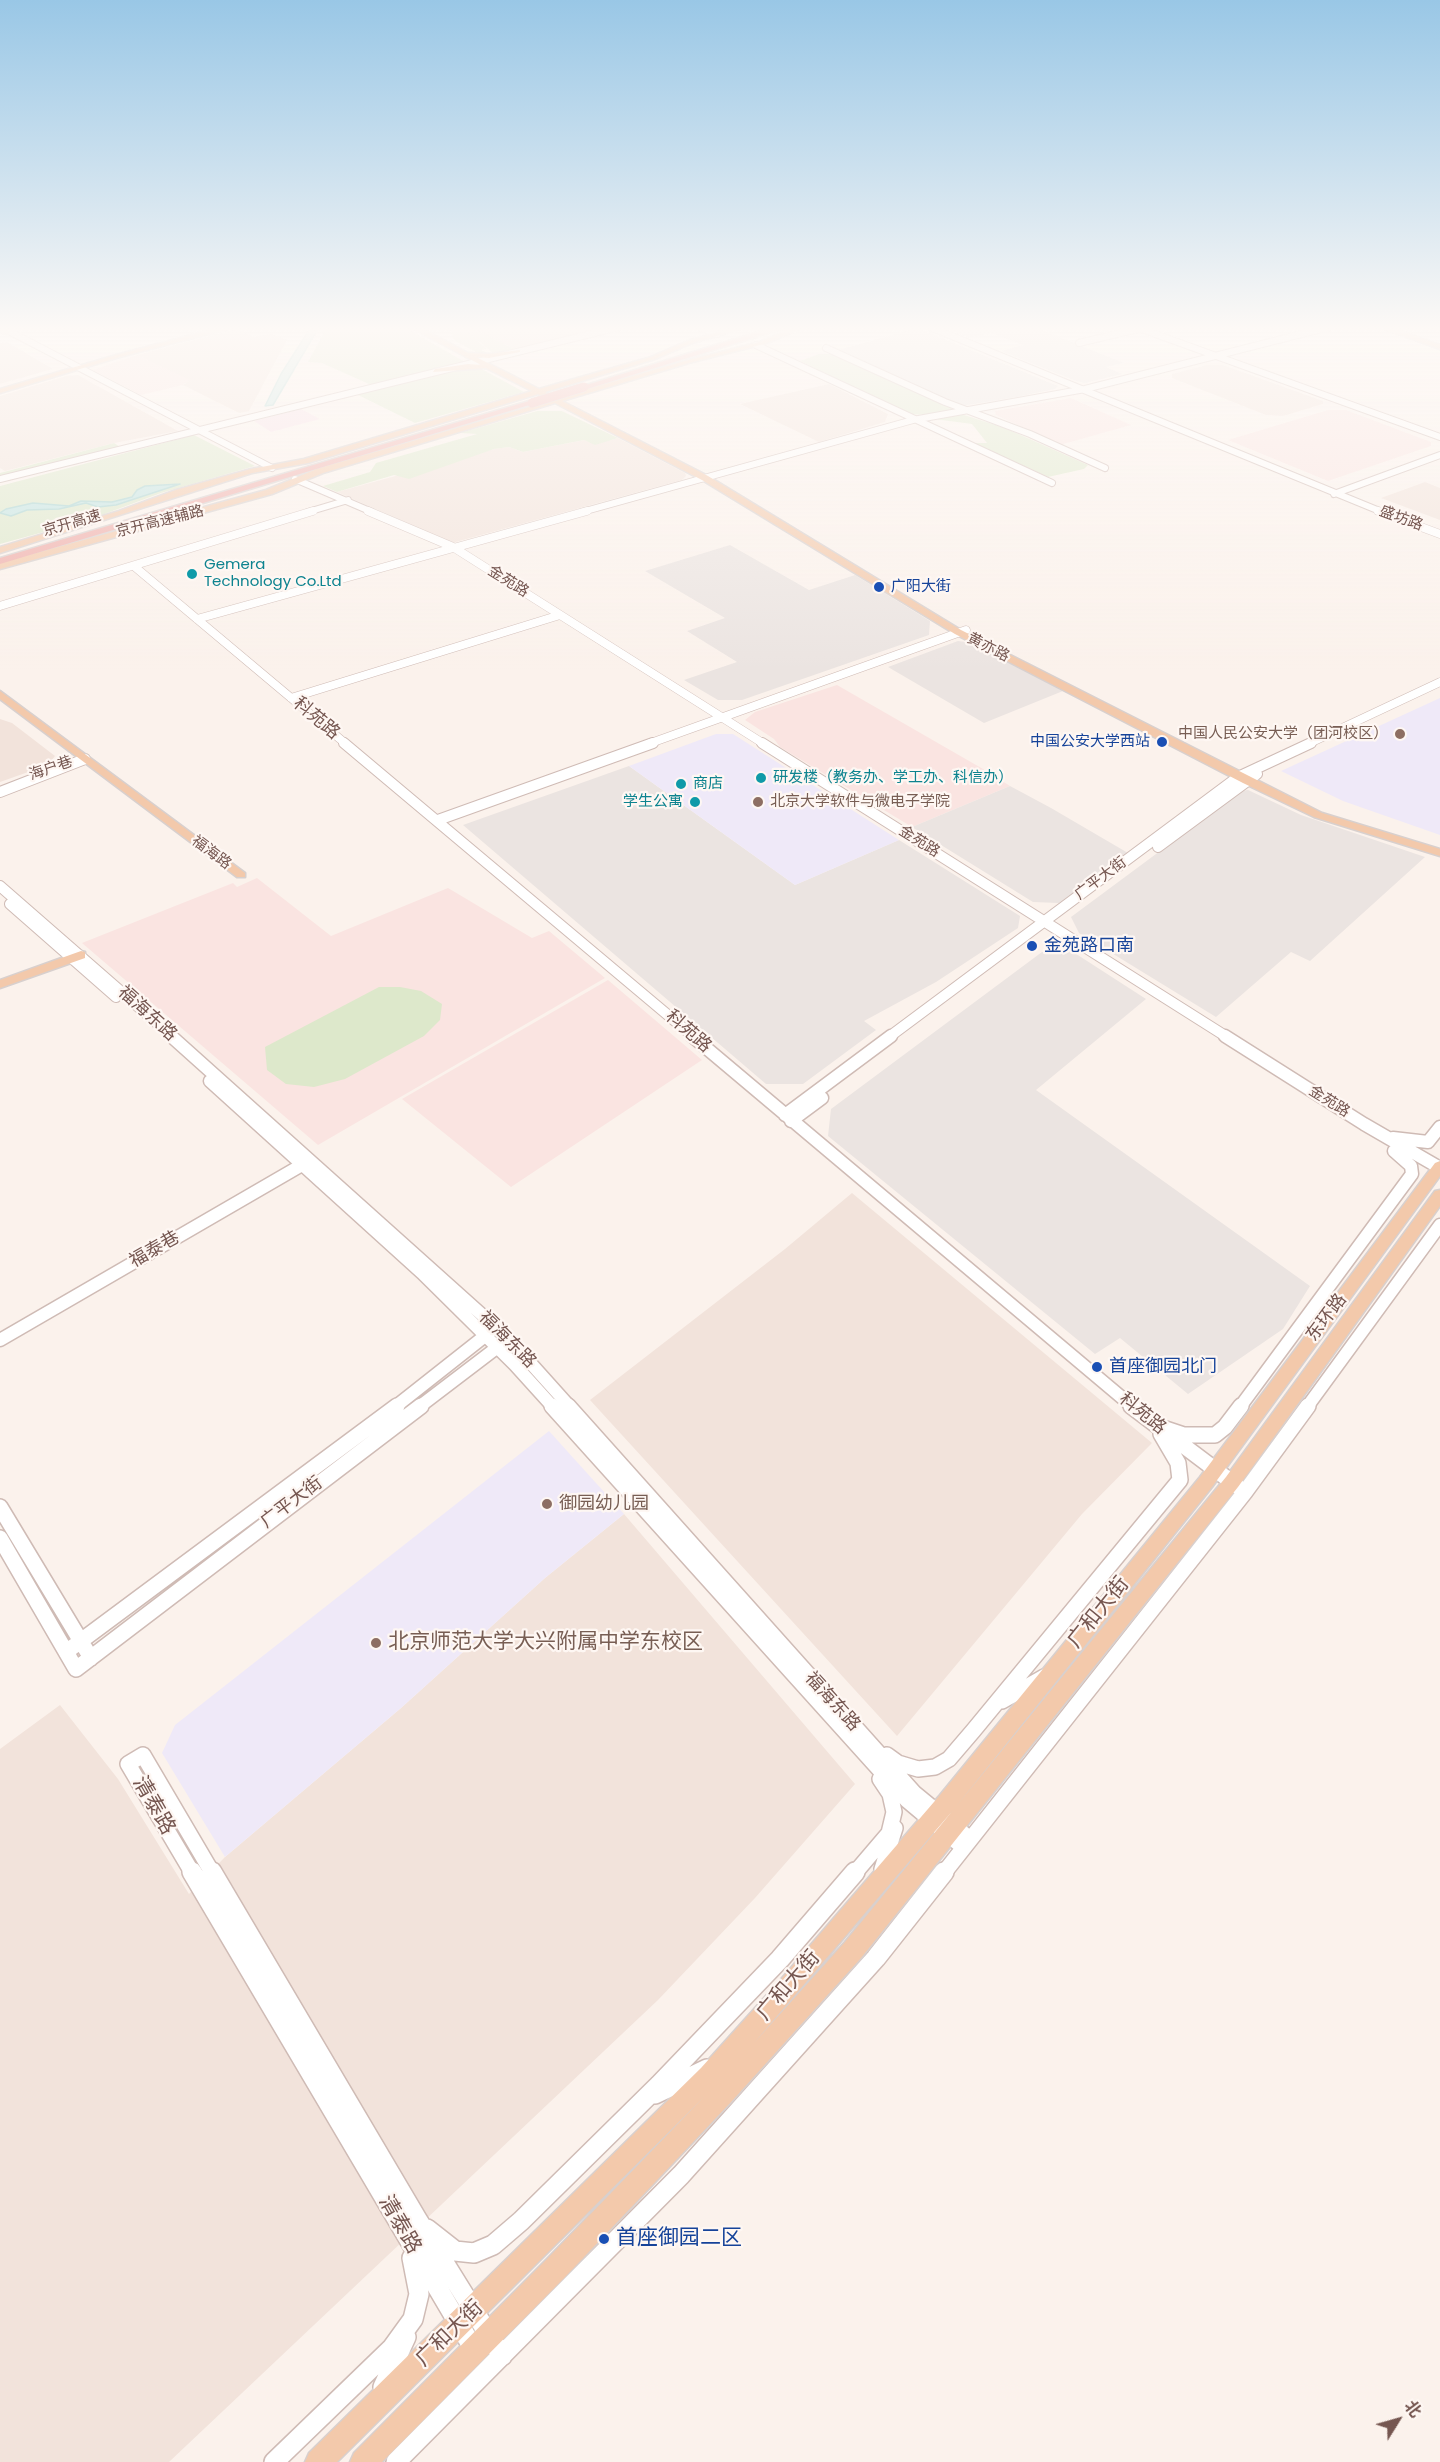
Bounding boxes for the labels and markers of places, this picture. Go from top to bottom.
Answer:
place label: Gemera Technology Co.Ltd [204,556,342,591]
marker: Gemera Technology Co.Ltd [185,567,199,581]
place label: 广阳大街 [891,578,951,596]
marker: 广阳大街 [872,580,886,594]
place label: 中国人民公安大学（团河校区） [1178,725,1388,743]
marker: 中国人民公安大学（团河校区） [1393,727,1407,741]
place label: 中国公安大学西站 [1030,733,1150,751]
marker: 中国公安大学西站 [1155,735,1169,749]
place label: 研发楼（教务办、学工办、科信办） [773,769,1013,787]
marker: 研发楼（教务办、学工办、科信办） [754,771,768,785]
place label: 商店 [693,775,723,793]
marker: 商店 [674,777,688,791]
place label: 学生公寓 [623,793,683,811]
place label: 北京大学软件与微电子学院 [770,793,950,811]
marker: 学生公寓 [688,795,702,809]
marker: 北京大学软件与微电子学院 [751,795,765,809]
place label: 金苑路口南 [1044,935,1134,957]
marker: 金苑路口南 [1025,939,1039,953]
place label: 首座御园北门 [1109,1356,1217,1378]
marker: 首座御园北门 [1090,1360,1104,1374]
place label: 御园幼儿园 [559,1493,649,1515]
marker: 御园幼儿园 [540,1497,554,1511]
place label: 北京师范大学大兴附属中学东校区 [388,1630,703,1656]
marker: 北京师范大学大兴附属中学东校区 [369,1636,383,1650]
place label: 首座御园二区 [616,2226,742,2252]
marker: 首座御园二区 [597,2232,611,2246]

